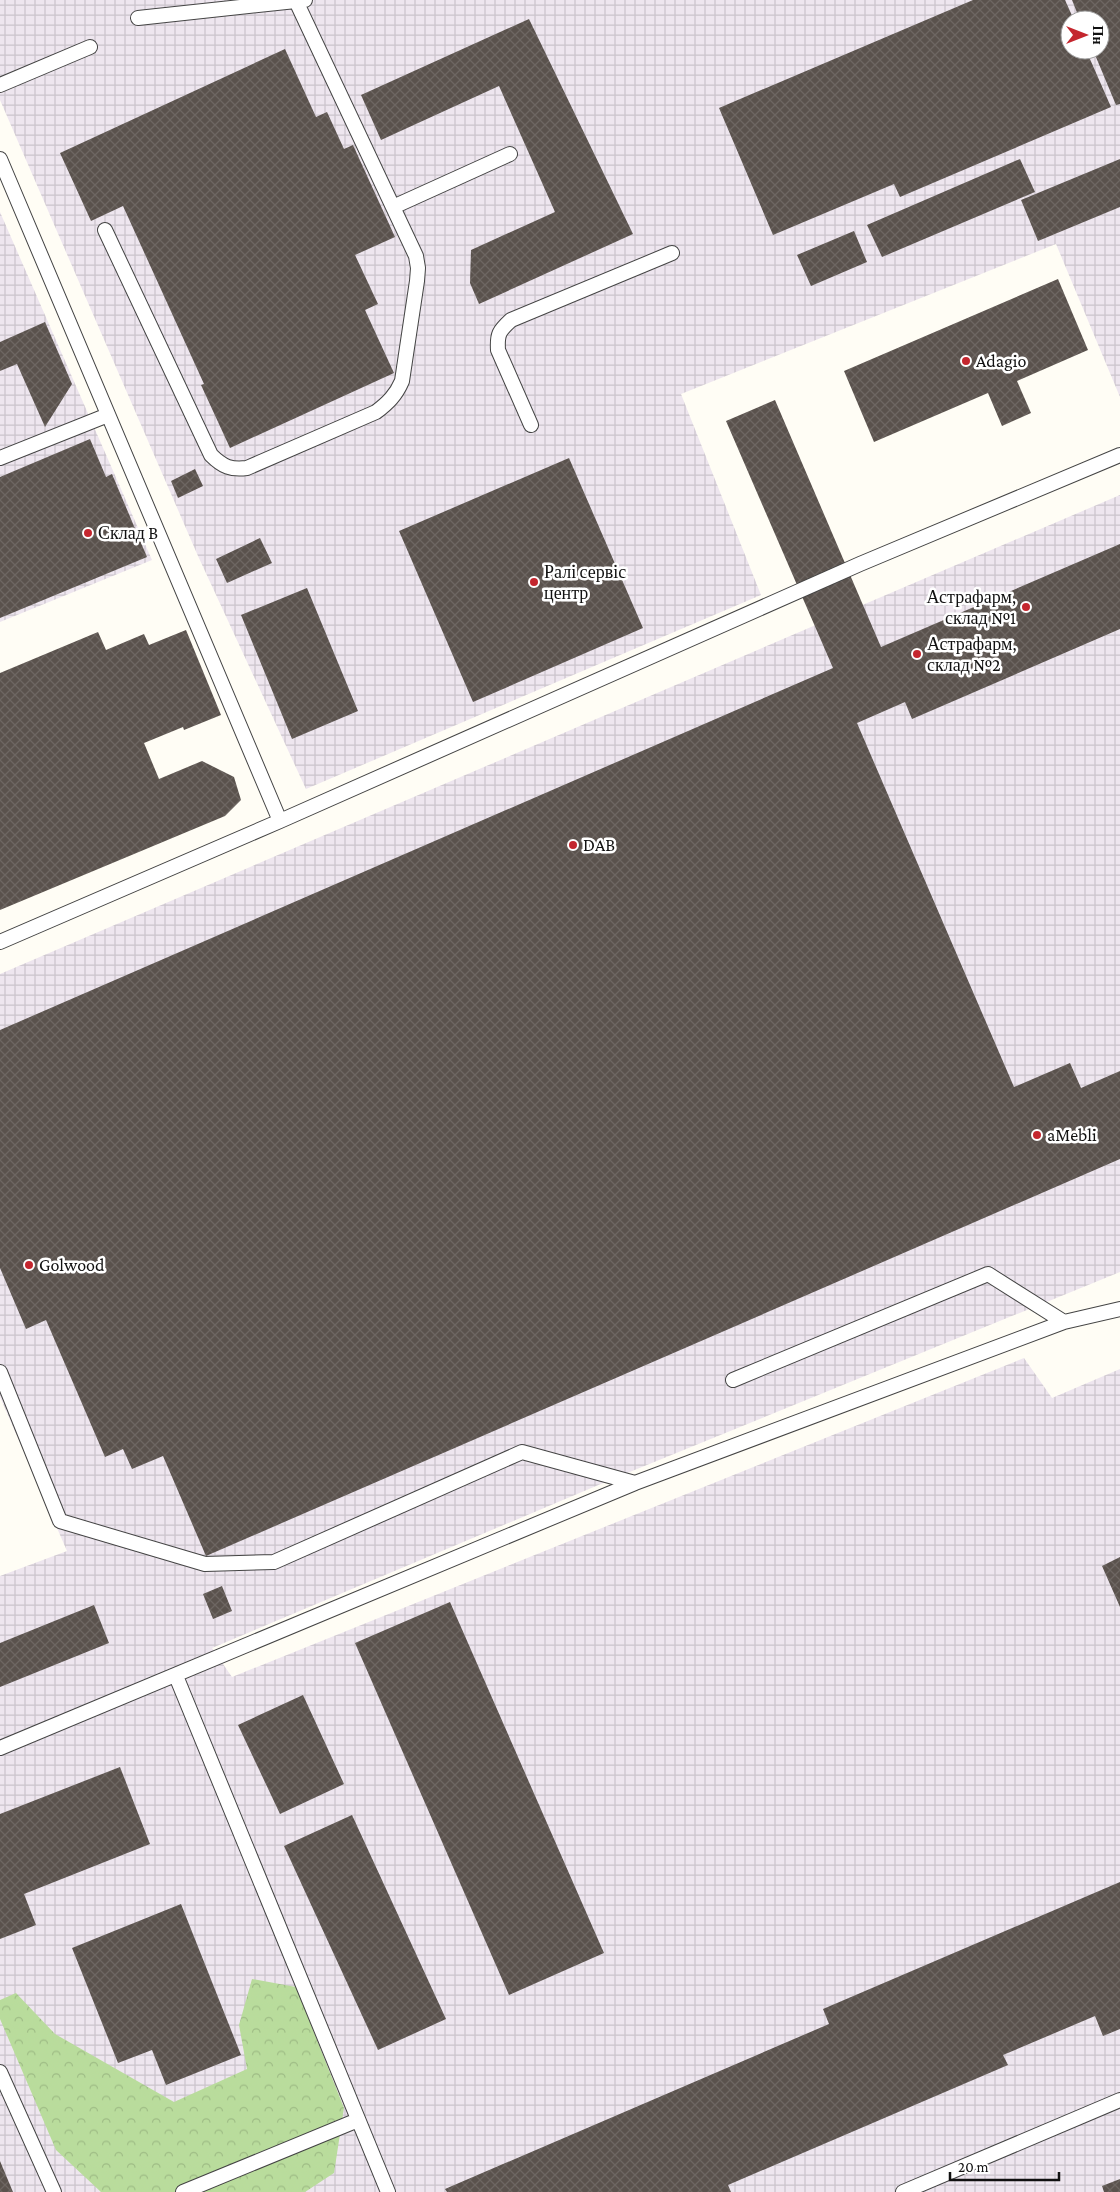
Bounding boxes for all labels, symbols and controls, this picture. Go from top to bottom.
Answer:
north arrow [1060,10,1110,60]
text: Пн [1090,26,1106,44]
place label: Adagio [976,351,1026,371]
marker: Adagio [960,355,972,367]
place label: Склад B [98,523,158,543]
marker: Склад B [82,527,94,539]
place label: Ралі сервіс центр [544,562,626,603]
marker: Ралі сервіс центр [528,576,540,588]
place label: Астрафарм, склад №1 [927,587,1016,628]
marker: Астрафарм, склад №1 [1020,601,1032,613]
place label: Астрафарм, склад №2 [927,634,1017,675]
marker: Астрафарм, склад №2 [911,648,923,660]
place label: DAB [583,835,615,855]
marker: DAB [567,839,579,851]
place label: aMebli [1047,1125,1097,1145]
marker: aMebli [1031,1129,1043,1141]
place label: Golwood [39,1255,105,1275]
marker: Golwood [23,1259,35,1271]
scale bar [950,2150,1059,2182]
text: 20 m [958,2159,989,2175]

